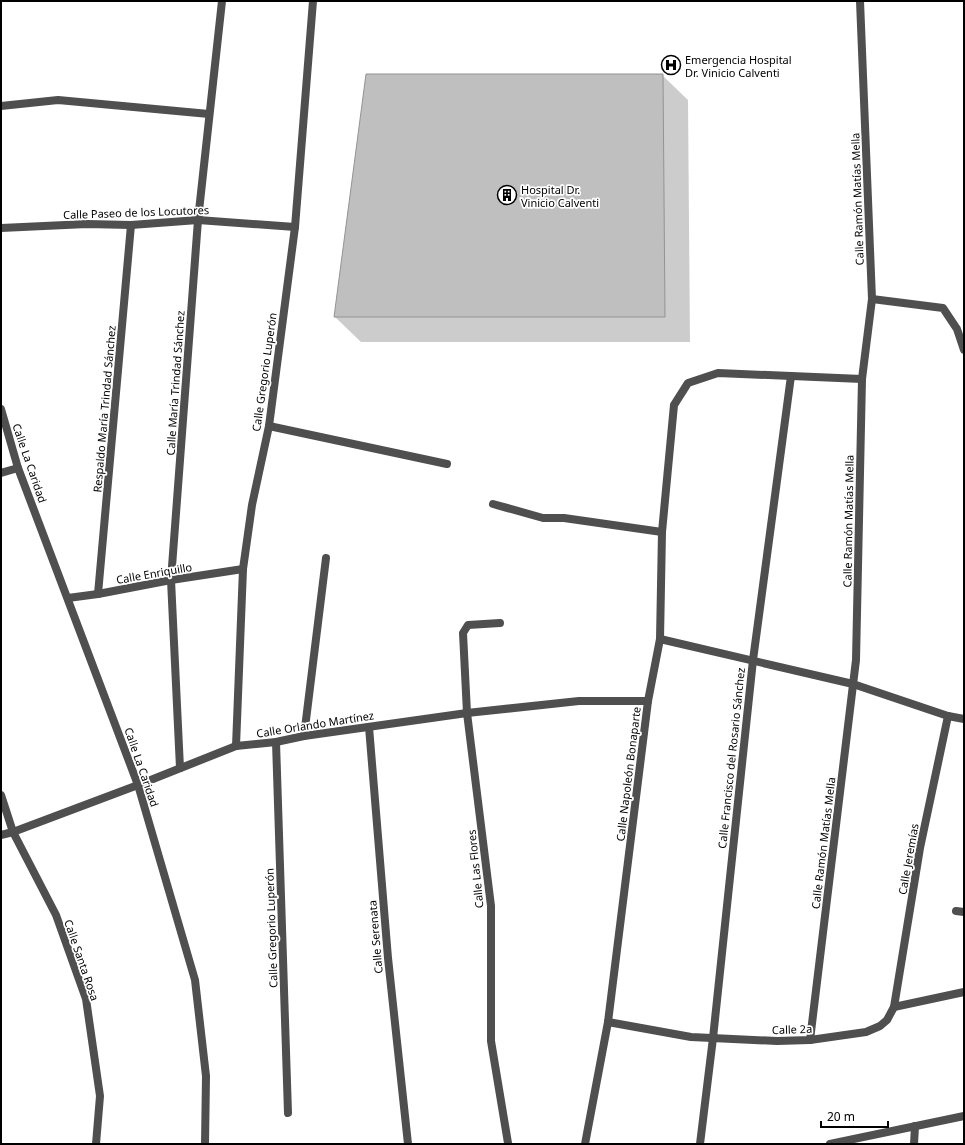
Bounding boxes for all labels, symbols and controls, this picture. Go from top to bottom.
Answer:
place label: Emergencia Hospital Dr. Vinicio Calventi [685,52,792,80]
hospital icon: Emergencia Hospital Dr. Vinicio Calventi [660,54,682,76]
street label: Calle Ramón Matías Mella [847,132,867,266]
place label: Hospital Dr. Vinicio Calventi [521,182,599,210]
building icon: Hospital Dr. Vinicio Calventi [496,184,518,206]
street label: Calle Paseo de los Locutores [63,202,209,222]
street label: Calle María Trindad Sánchez [162,310,188,456]
street label: Calle Gregorio Luperón [248,312,280,432]
street label: Respaldo María Trindad Sánchez [89,325,119,493]
street label: Calle La Caridad [9,421,51,505]
street label: Calle Ramón Matías Mella [839,454,857,588]
street label: Calle Enriquillo [115,559,194,587]
street label: Calle Francisco del Rosario Sánchez [714,667,748,849]
street label: Calle Napoleón Bonaparte [612,706,644,842]
street label: Calle Orlando Martínez [255,707,375,741]
street label: Calle La Caridad [121,725,163,809]
street label: Calle Ramón Matías Mella [807,776,839,910]
street label: Calle Jeremías [894,822,922,896]
street label: Calle Las Flores [463,829,487,909]
street label: Calle Gregorio Luperón [261,868,281,988]
street label: Calle Serenata [364,900,386,974]
street label: Calle Santa Rosa [61,917,103,1003]
street label: Calle 2a [772,1021,812,1037]
scale bar [821,1103,888,1129]
text: 20 m [827,1108,855,1125]

